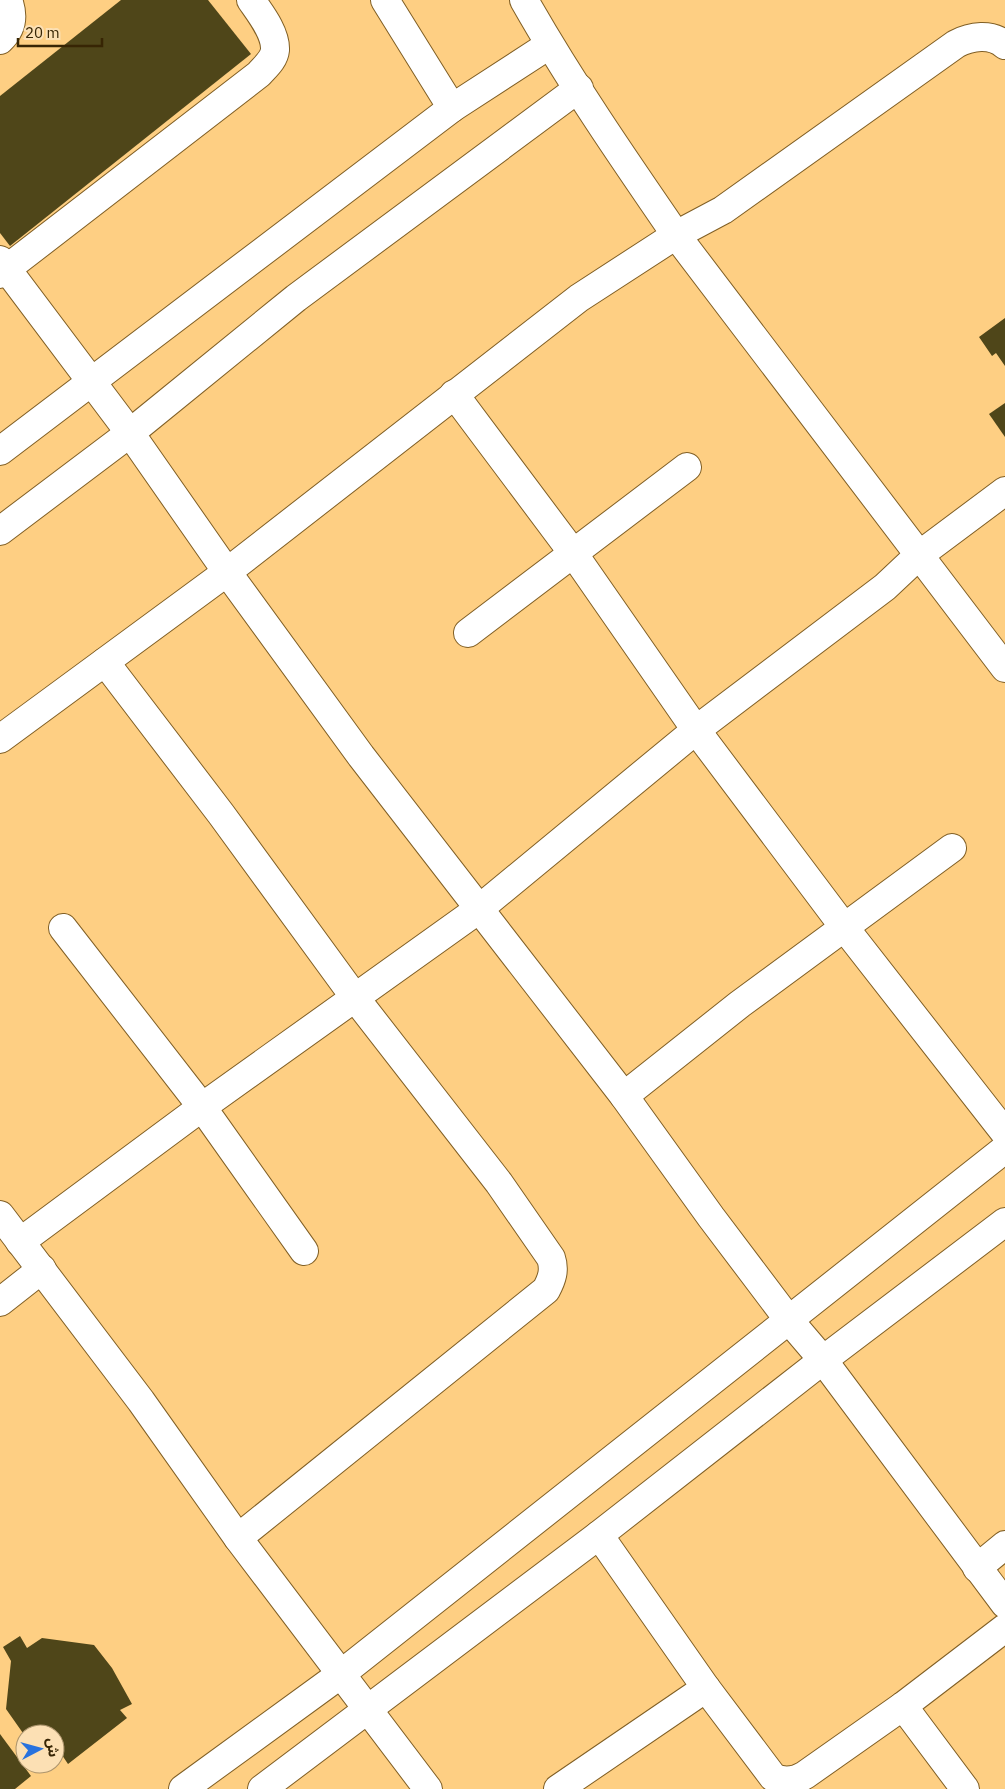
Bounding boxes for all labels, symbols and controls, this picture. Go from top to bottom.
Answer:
scale bar [18,15,101,47]
text: 20 m [25,23,60,42]
north arrow [15,1724,65,1774]
text: ش [43,1737,63,1758]

